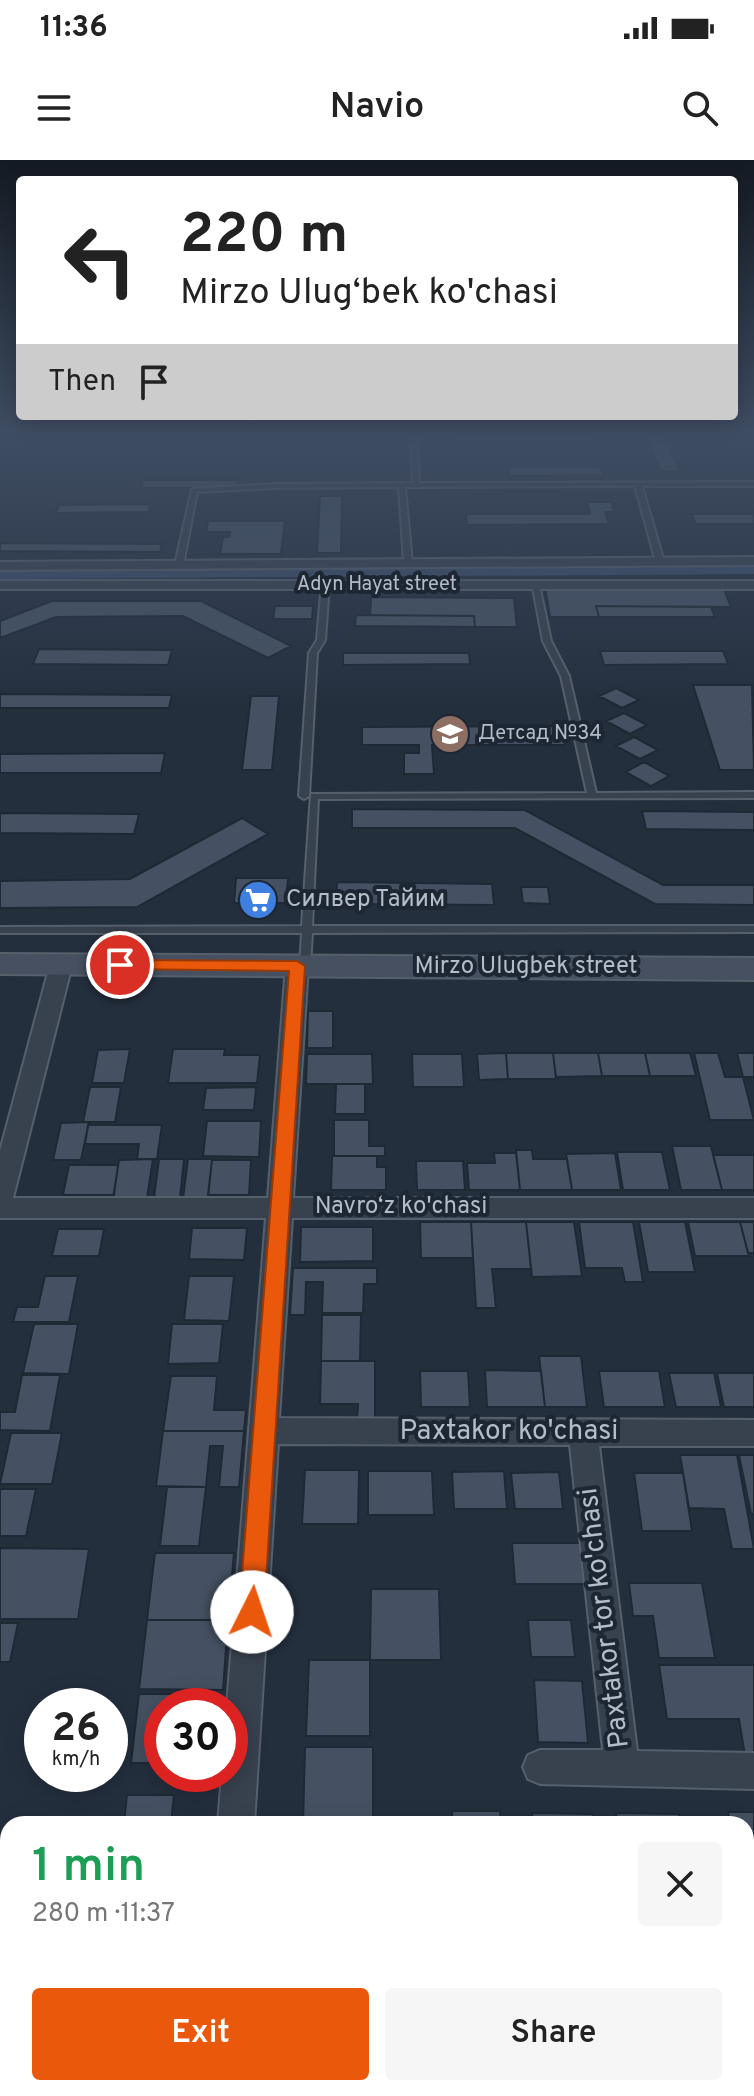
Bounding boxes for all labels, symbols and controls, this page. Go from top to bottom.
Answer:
text: 11:36 [40,10,108,47]
text: Navio [330,85,424,131]
icon: menu [32,86,76,130]
icon: search [678,86,722,130]
text: 220 m [180,202,348,272]
icon: left [48,208,152,312]
text: Mirzo Ulug‘bek ko'chasi [180,271,558,317]
icon: arrive [132,360,176,404]
text: Then [48,364,116,401]
street label: Adyn Hayat street [297,572,457,598]
school or university icon: Детсад №34 [429,713,471,755]
place label: Детсад №34 [478,721,602,747]
supermarket icon: Силвер Тайим [237,879,279,921]
place label: Силвер Тайим [286,885,445,915]
pin [86,931,154,999]
icon: arrive [98,943,142,987]
street label: Mirzo Ulugbek street [414,952,638,982]
street label: Navro‘z ko'chasi [315,1192,487,1222]
street label: Paxtakor ko'chasi [400,1414,618,1450]
street label: Paxtakor tor ko'chasi [571,1486,639,1750]
position arrow [210,1570,294,1654]
speed limit sign: 30 [144,1688,248,1792]
text: 26 [51,1705,101,1755]
text: km/h [52,1747,100,1773]
text: 1 min [32,1838,145,1898]
button: close [638,1842,722,1926]
text: 280 m · 11:37 [32,1898,175,1931]
button: Exit [32,1988,369,2080]
button: Share [385,1988,722,2080]

